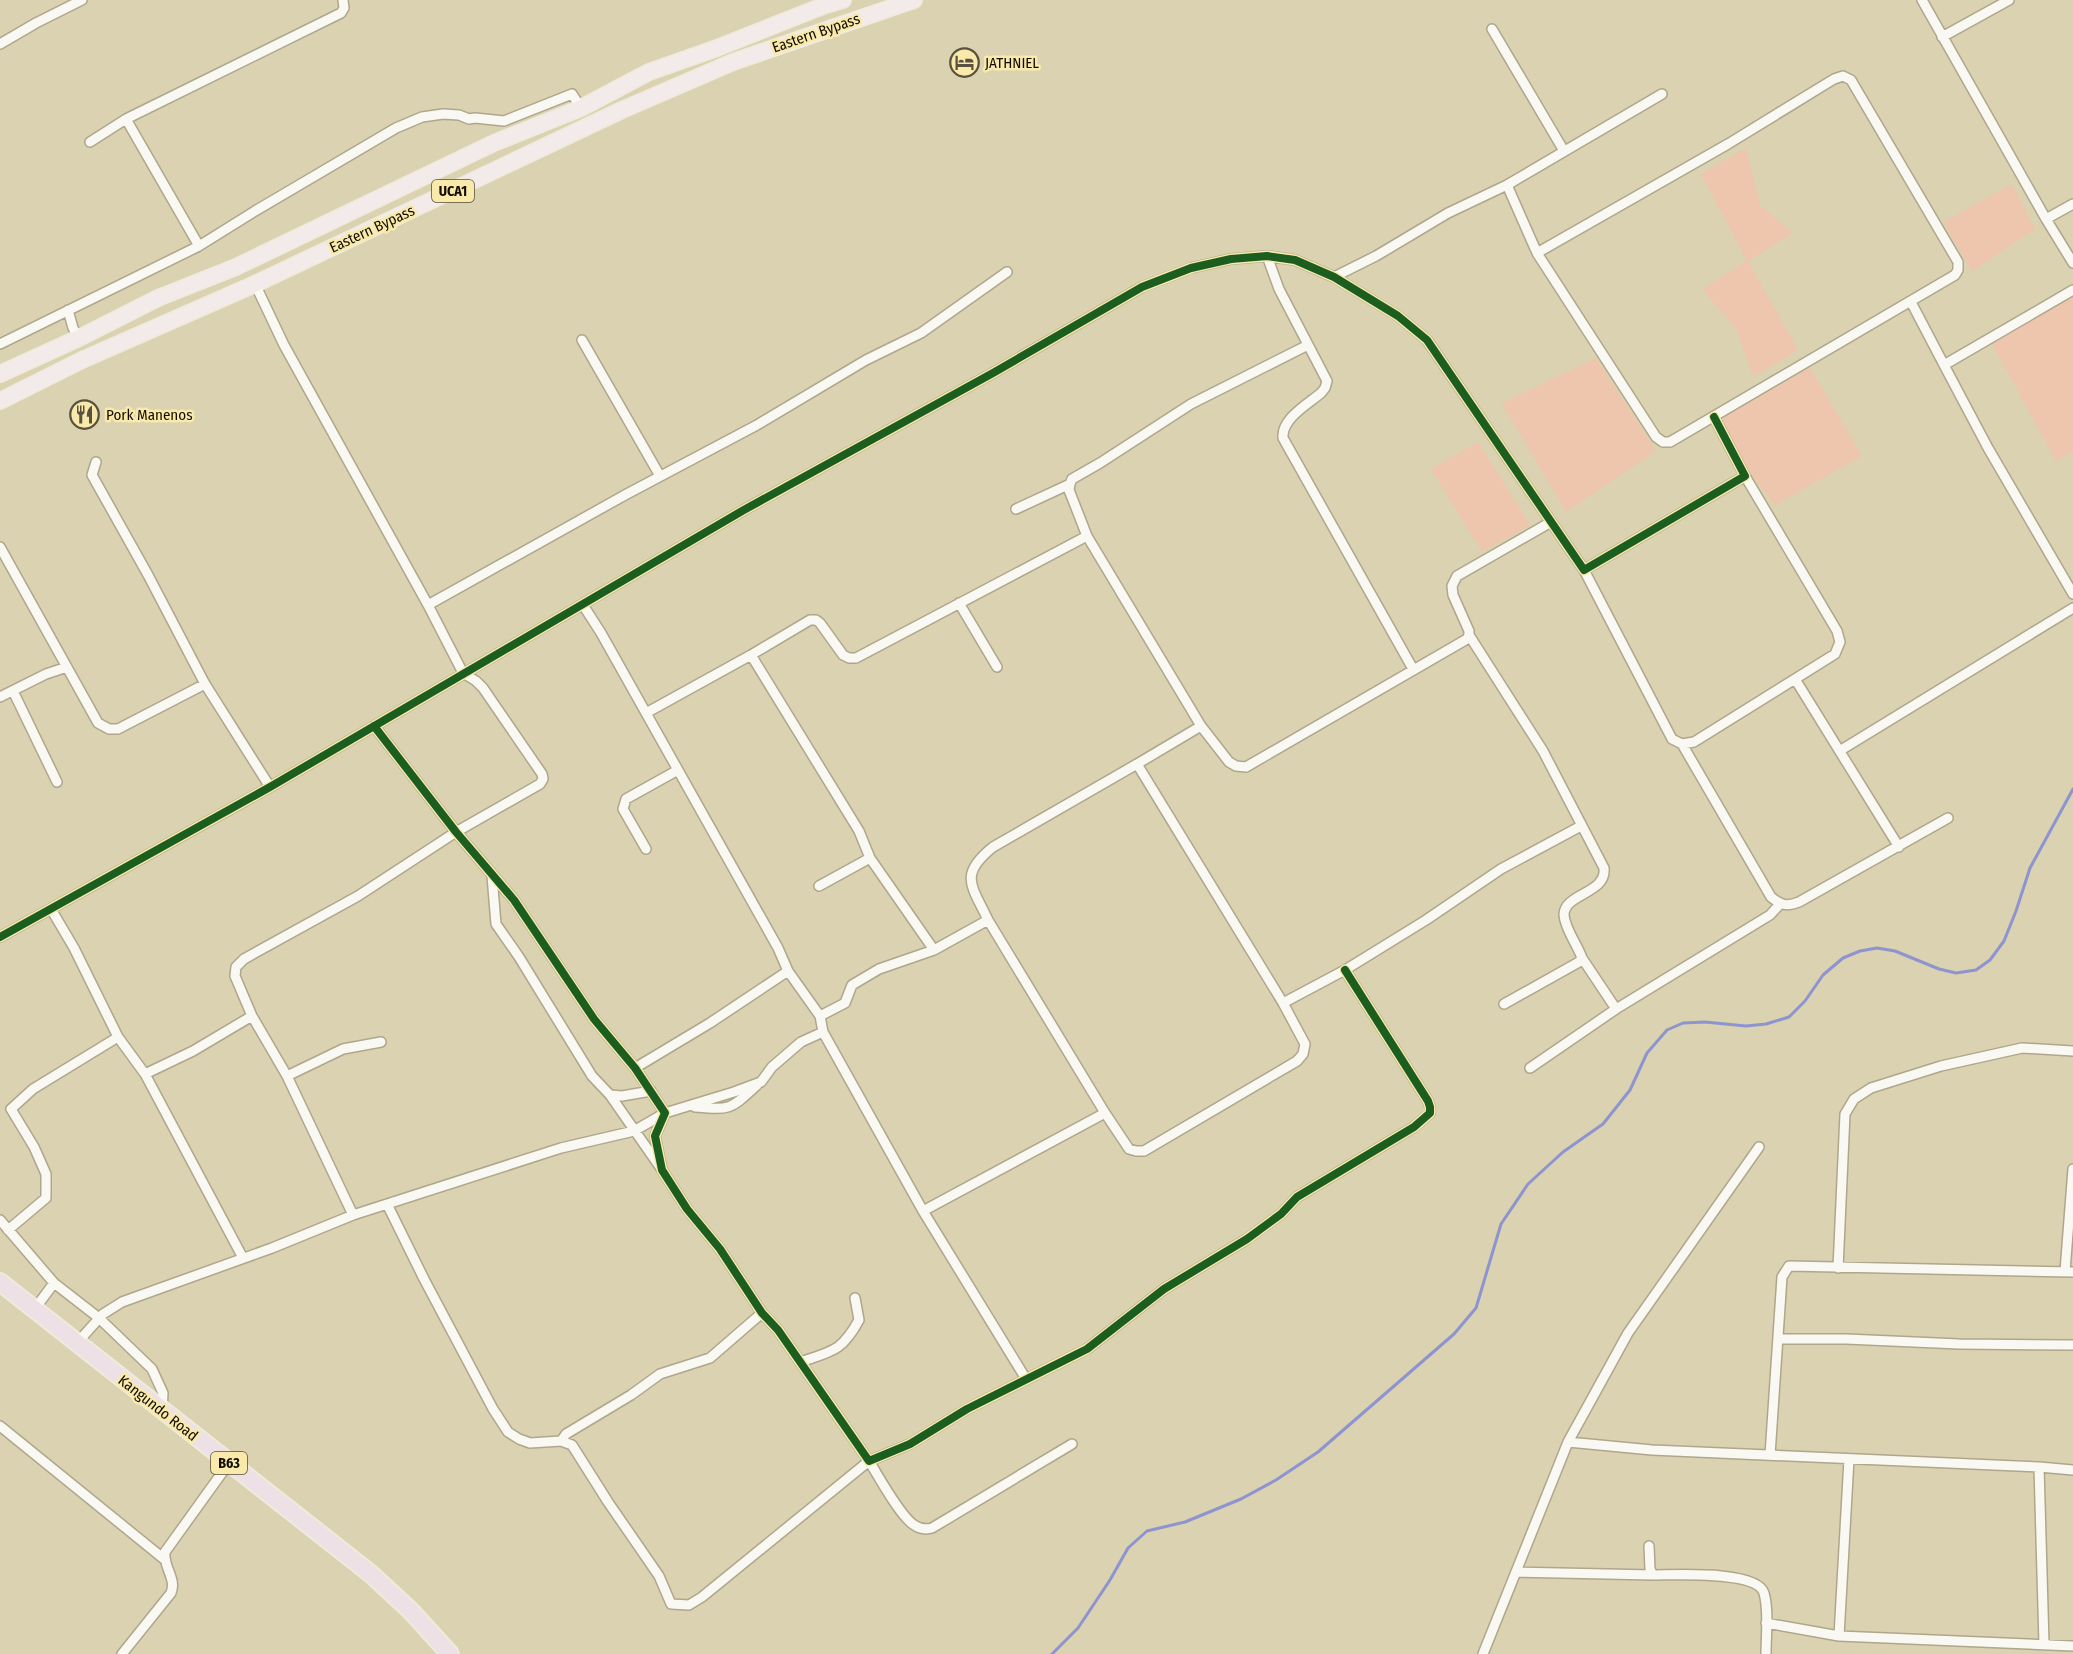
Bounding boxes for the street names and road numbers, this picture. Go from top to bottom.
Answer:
street label: Eastern Bypass [770,10,862,56]
road number: UCA1 [432,180,474,202]
street label: Eastern Bypass [327,201,417,257]
street label: Kangundo Road [115,1371,201,1445]
road number: B63 [211,1452,247,1474]

